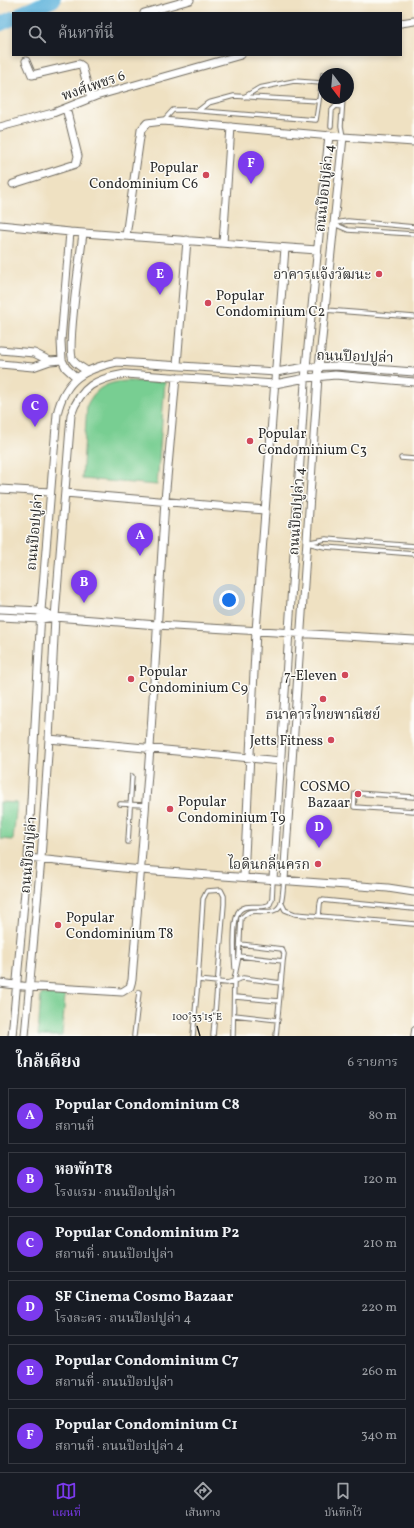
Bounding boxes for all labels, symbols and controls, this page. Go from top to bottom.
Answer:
search box [12,12,402,56]
icon: search [26,23,48,45]
text: ค้นหาที่นี่ [58,24,114,45]
street label: พงศ์เพชร 6 [59,66,128,106]
north arrow [318,68,354,104]
street label: ถนนป๊อปปูล่า 4 [311,143,340,233]
pin: F [238,151,264,184]
place label: Popular Condominium C6 [89,159,198,194]
marker: Popular Condominium C6 [201,170,211,180]
pin: E [147,262,173,295]
place label: อาคารแจ้งวัฒนะ [273,266,371,285]
marker: อาคารแจ้งวัฒนะ [374,269,384,279]
place label: Popular Condominium C2 [216,287,325,322]
marker: Popular Condominium C2 [203,298,213,308]
street label: ถนนป๊อปปูล่า [316,347,394,368]
pin: C [22,394,48,427]
place label: Popular Condominium C3 [258,425,367,460]
marker: Popular Condominium C3 [245,436,255,446]
street label: ถนนป๊อปปูล่า 4 [285,466,310,556]
street label: ถนนป๊อปปูล่า [23,493,48,571]
pin: A [127,523,153,556]
pin: B [71,570,97,603]
your location [219,590,239,610]
place label: Popular Condominium C9 [139,663,248,698]
place label: 7-Eleven [284,667,337,686]
marker: 7-Eleven [340,670,350,680]
marker: Popular Condominium C9 [126,674,136,684]
marker: ธนาคารไทยพาณิชย์ [318,694,328,704]
place label: ธนาคารไทยพาณิชย์ [266,704,381,725]
place label: Jetts Fitness [250,732,323,751]
marker: Jetts Fitness [326,735,336,745]
place label: COSMO Bazaar [300,778,350,813]
marker: COSMO Bazaar [353,789,363,799]
place label: Popular Condominium T9 [178,793,286,828]
marker: Popular Condominium T9 [165,804,175,814]
pin: D [306,815,332,848]
street label: ถนนป๊อปปูล่า [17,816,42,894]
place label: ไอดินกลิ่นครก [227,854,310,875]
marker: ไอดินกลิ่นครก [313,859,323,869]
place label: Popular Condominium T8 [66,909,173,944]
marker: Popular Condominium T8 [53,920,63,930]
text: 100°33'15"E [172,1010,222,1024]
text: ใกล้เคียง [16,1051,81,1074]
text: 6 รายการ [347,1054,398,1072]
text: Popular Condominium C8 [55,1095,240,1116]
text: A [25,1107,35,1125]
text: 80 m [368,1107,397,1125]
text: สถานที่ [55,1118,94,1136]
text: หอพักT8 [55,1160,112,1181]
text: B [26,1171,34,1189]
text: 120 m [363,1171,397,1189]
text: โรงแรม · ถนนป๊อปปูล่า [55,1184,176,1202]
text: Popular Condominium P2 [55,1223,239,1244]
text: C [26,1235,34,1253]
text: 210 m [363,1235,397,1253]
text: สถานที่ · ถนนป๊อปปูล่า [55,1246,174,1264]
text: SF Cinema Cosmo Bazaar [55,1287,233,1308]
text: D [25,1299,35,1317]
text: 220 m [361,1299,397,1317]
text: โรงละคร · ถนนป๊อปปูล่า 4 [55,1310,191,1328]
text: Popular Condominium C7 [55,1351,239,1372]
text: E [26,1363,34,1381]
text: 260 m [362,1363,397,1381]
text: สถานที่ · ถนนป๊อปปูล่า [55,1374,174,1392]
text: Popular Condominium C1 [55,1415,237,1436]
text: F [26,1427,34,1445]
text: 340 m [361,1427,397,1445]
text: สถานที่ · ถนนป๊อปปูล่า 4 [55,1438,184,1456]
tab: แผนที่ [52,1480,81,1522]
tab: เส้นทาง [185,1480,221,1522]
tab: บันทึกไว้ [325,1480,362,1522]

